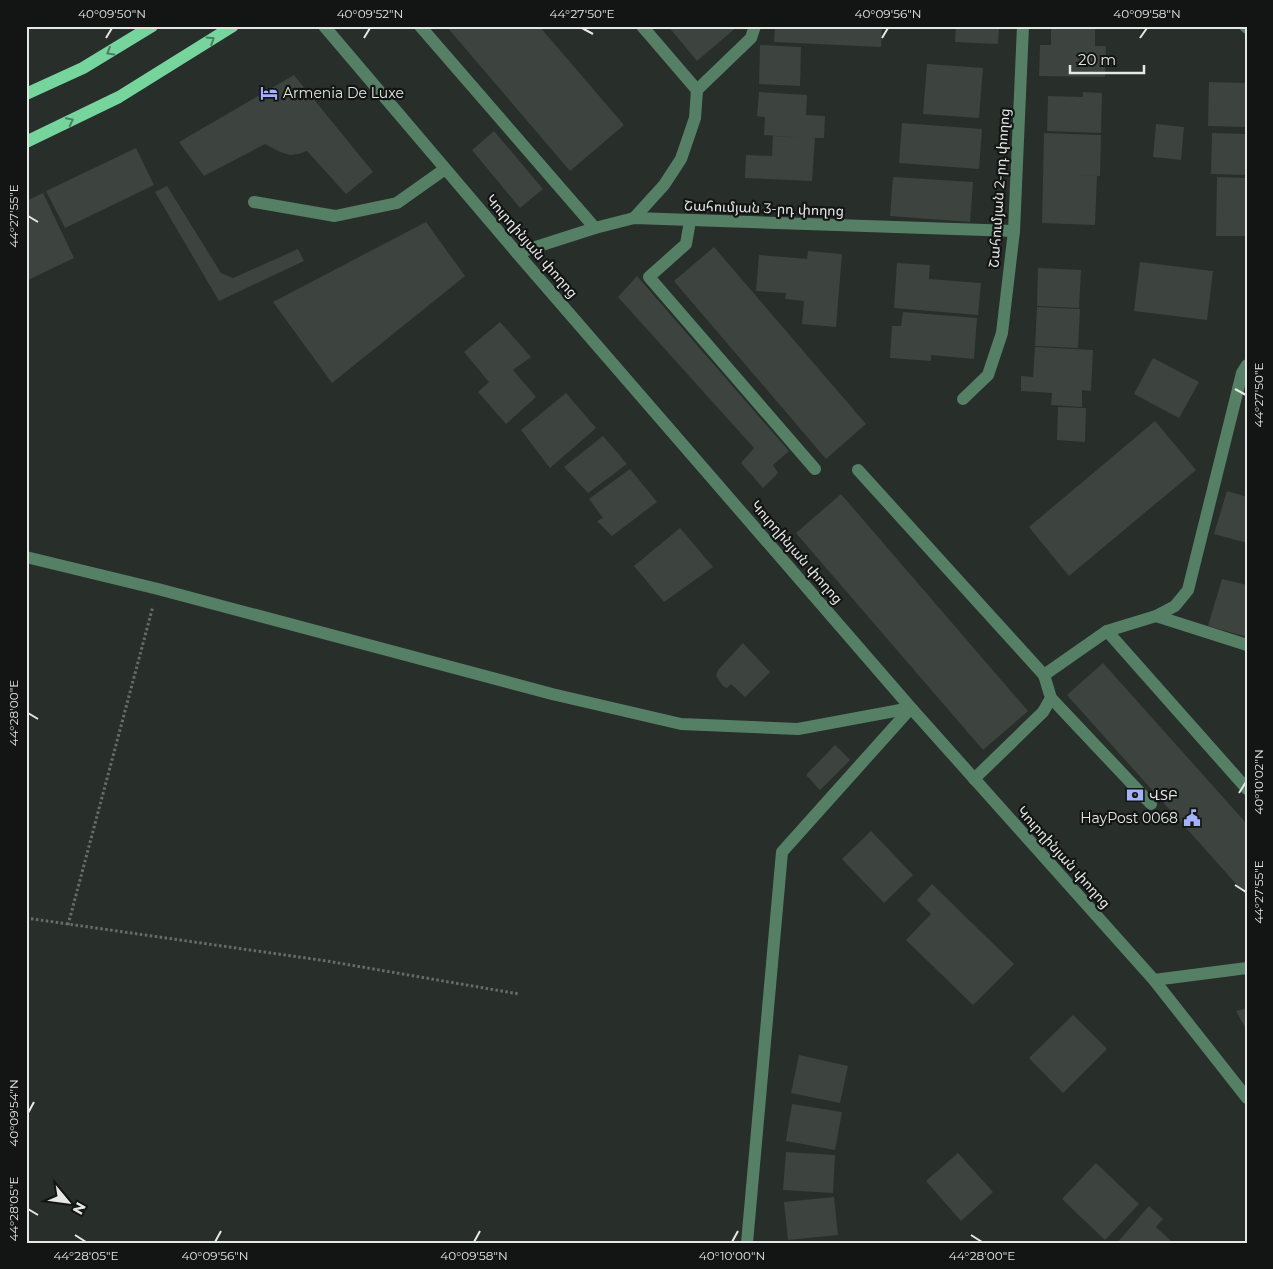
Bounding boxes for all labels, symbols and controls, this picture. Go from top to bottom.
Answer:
text: 40°09'50"N [78,6,146,21]
text: 40°09'52"N [337,6,403,21]
text: 44°27'50"E [550,6,614,21]
text: 40°09'56"N [854,6,922,21]
text: 40°09'58"N [1113,6,1181,21]
one-way arrow [205,36,214,46]
scale bar [1070,42,1144,74]
one-way arrow [107,45,116,55]
text: 20 m [1078,50,1116,69]
hotel icon: Armenia De Luxe [259,83,279,103]
place label: Armenia De Luxe [283,84,404,102]
street label: Շահումյան 2-րդ փողոց [984,108,1014,268]
one-way arrow [65,117,74,127]
text: 44°27'55"E [6,184,21,248]
street label: Կուրղինյան փողոց [482,191,582,301]
street label: Շահումյան 3-րդ փողոց [684,196,844,220]
text: 44°27'50"E [1251,363,1266,427]
street label: Կուրղինյան փողոց [747,497,847,607]
text: 44°28'00"E [6,680,21,746]
text: 40°10'02"N [1251,749,1266,815]
bank icon: ՎՏԲ [1125,785,1145,805]
place label: ՎՏԲ [1149,786,1178,804]
street label: Կուրղինյան փողոց [1013,802,1115,912]
public building icon: HayPost 0068 [1182,808,1202,828]
place label: HayPost 0068 [1080,809,1178,827]
text: 44°27'55"E [1251,860,1266,924]
text: 40°09'54"N [6,1079,21,1147]
text: 44°28'05"E [6,1176,21,1242]
north arrow [42,1176,92,1226]
text: N [69,1199,90,1218]
text: 44°28'05"E [53,1248,119,1263]
text: 40°09'56"N [181,1248,249,1263]
text: 40°09'58"N [440,1248,508,1263]
text: 40°10'00"N [699,1248,765,1263]
text: 44°28'00"E [949,1248,1015,1263]

